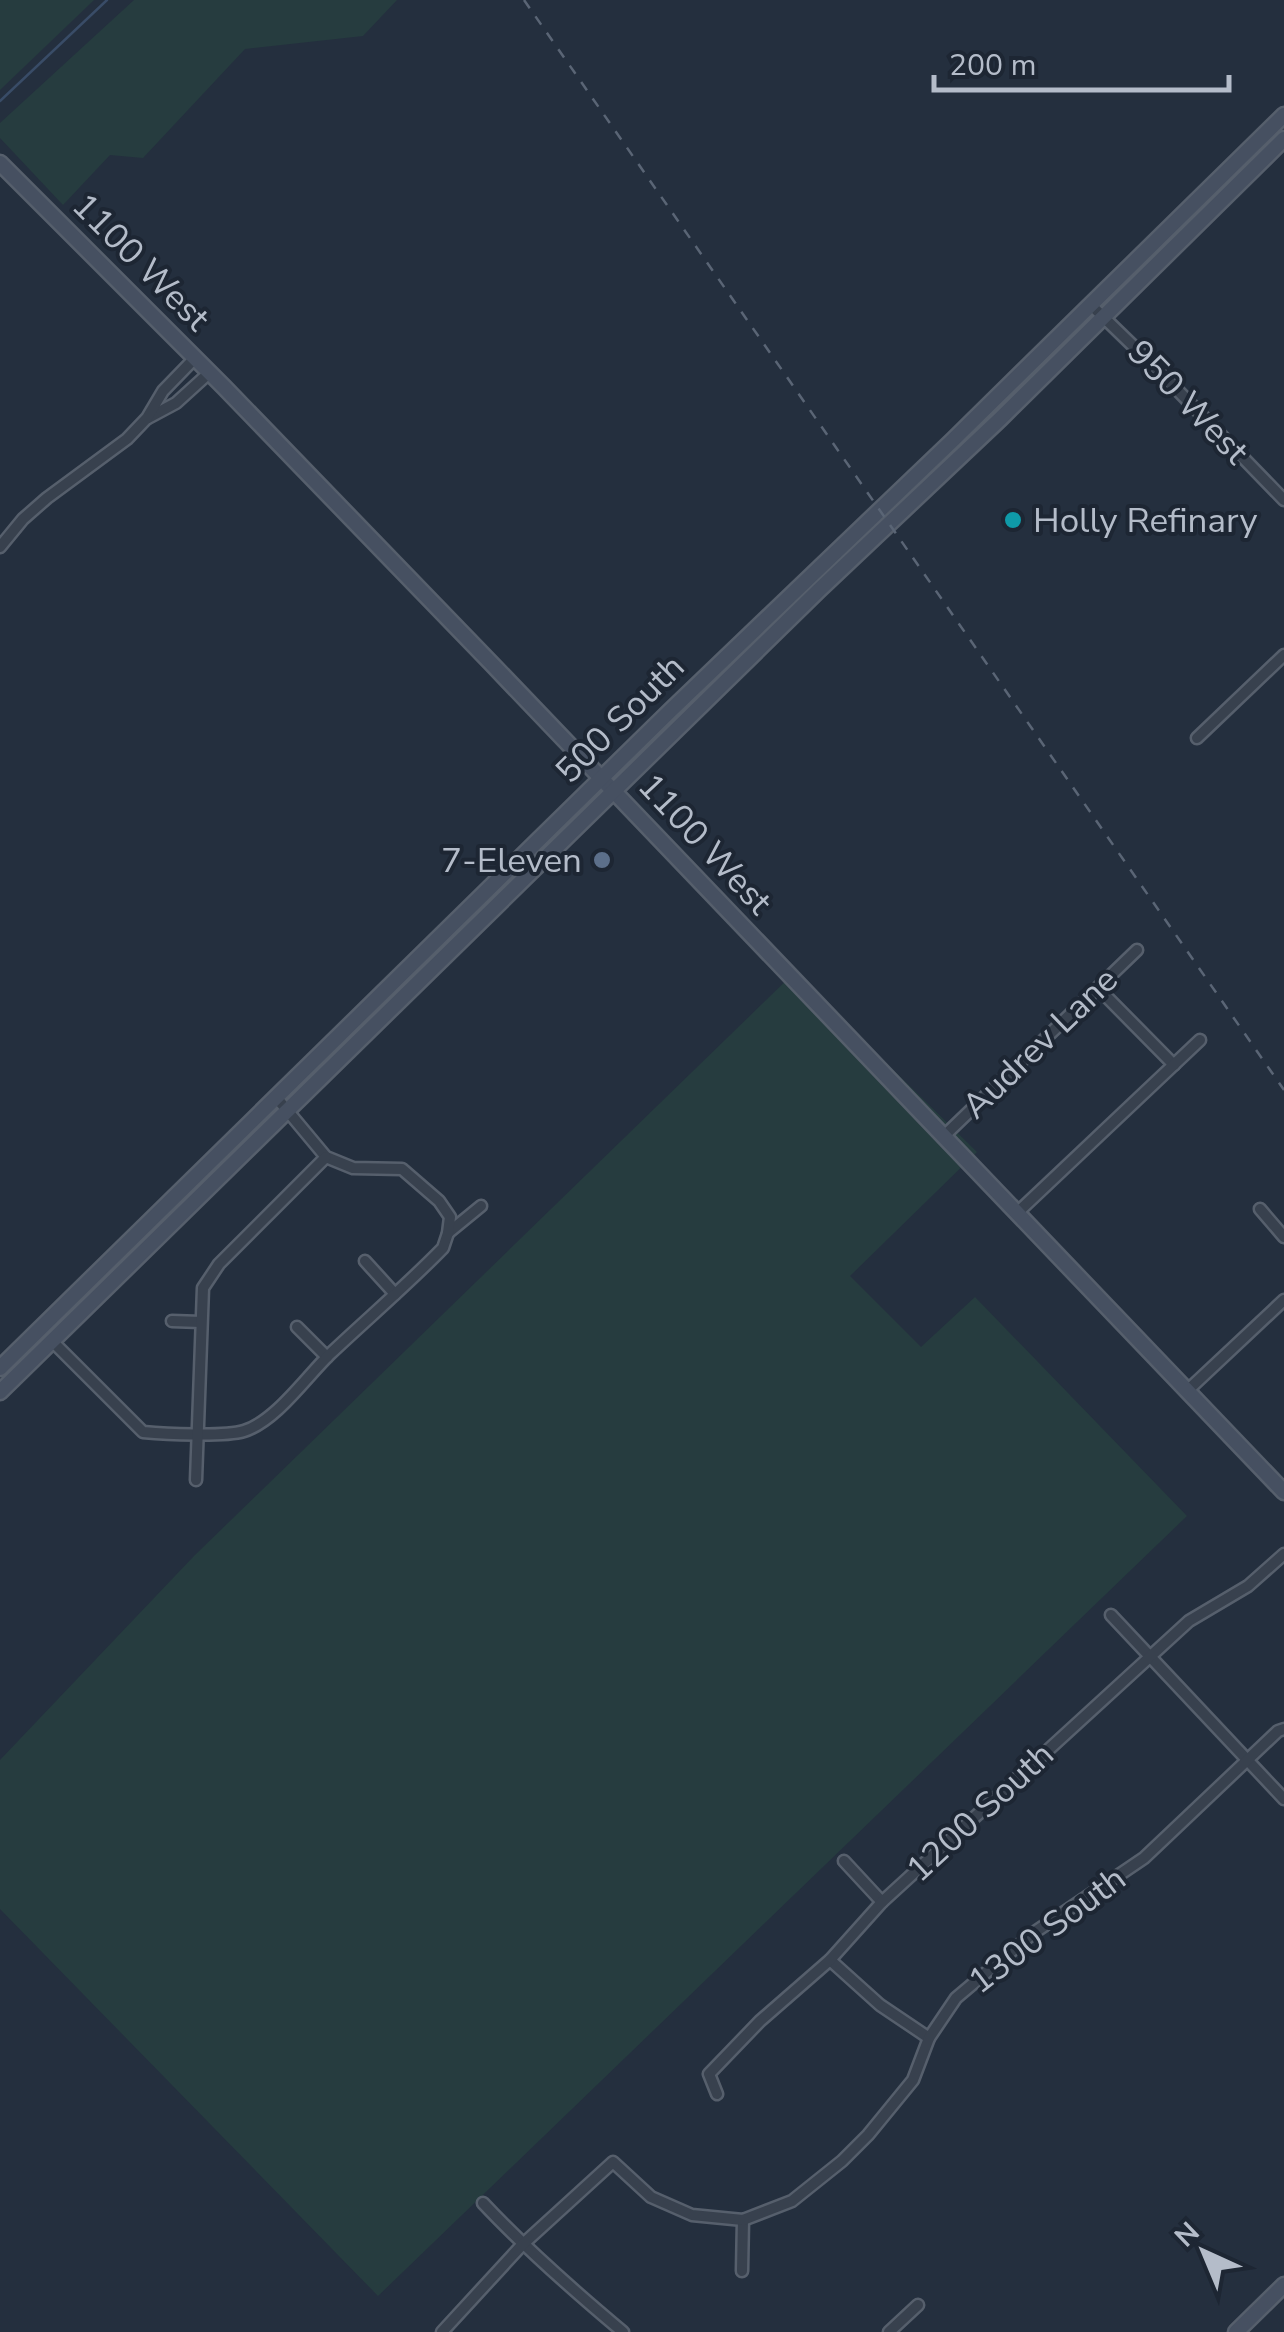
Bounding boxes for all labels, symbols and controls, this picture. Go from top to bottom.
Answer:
scale bar [934,30,1229,92]
text: 200 m [949,45,1036,86]
street label: 1100 West [62,183,221,342]
street label: 950 West [1117,330,1260,475]
place label: Holly Refinary [1033,497,1258,544]
marker: Holly Refinary [1002,509,1024,531]
street label: 500 South [545,644,695,794]
street label: 1100 West [627,763,783,925]
place label: 7-Eleven [441,837,582,884]
marker: 7-Eleven [591,849,613,871]
street label: Audrev Lane [952,957,1128,1129]
street label: 1200 South [896,1731,1064,1893]
street label: 1300 South [959,1855,1135,2005]
north arrow [1154,2202,1254,2302]
text: N [1167,2214,1208,2256]

